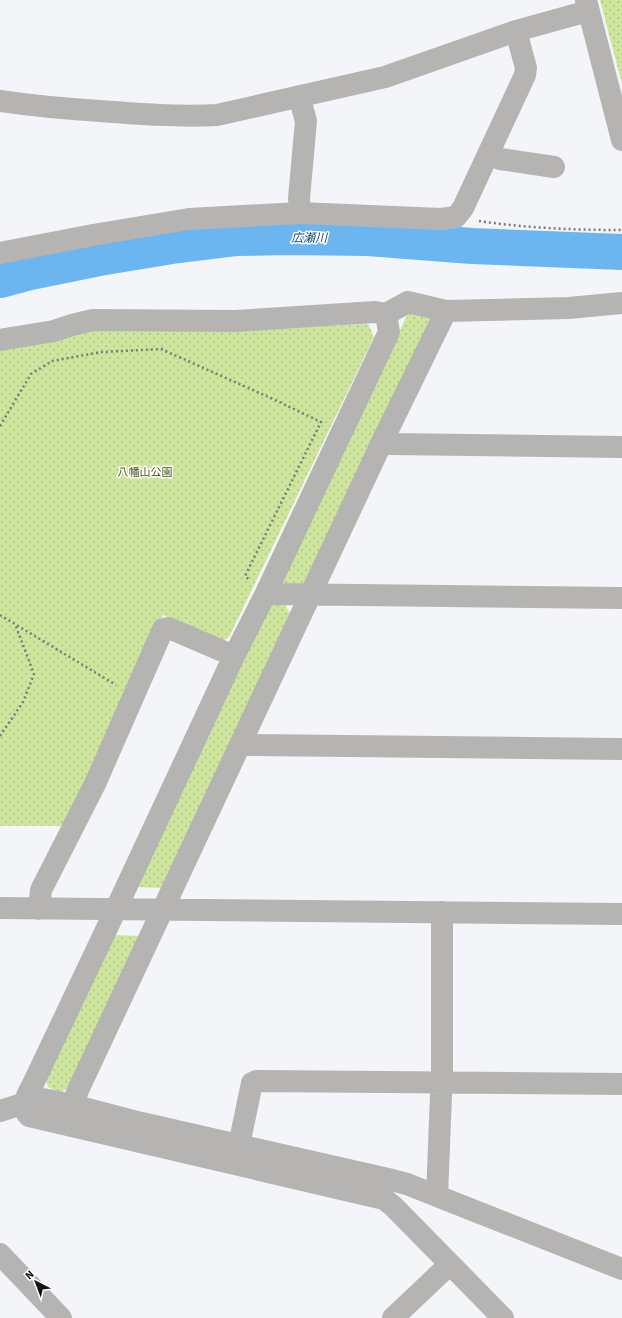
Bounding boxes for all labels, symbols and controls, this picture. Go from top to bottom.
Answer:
water label: 広瀬川 [291,230,329,247]
park label: 八幡山公園 [118,465,173,480]
north arrow [16,1262,56,1302]
text: N [22,1267,37,1283]

